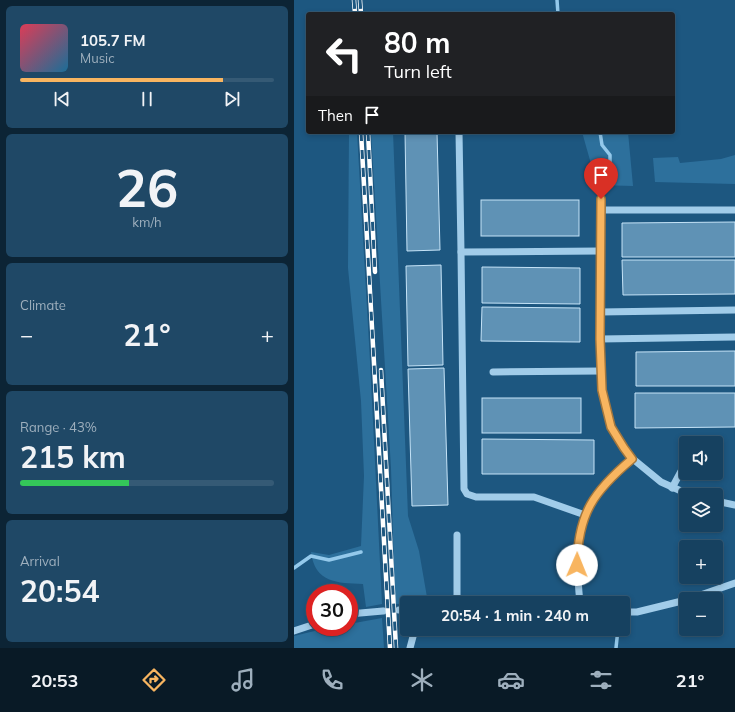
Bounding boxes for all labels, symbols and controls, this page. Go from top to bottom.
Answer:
text: 80 m [384,25,450,60]
icon: left [318,28,370,80]
text: 105.7 FM [80,31,145,50]
text: Music [80,50,115,66]
text: Turn left [384,60,452,83]
icon: previous [51,88,73,110]
icon: pause [136,88,158,110]
icon: next [221,88,243,110]
icon: arrive [361,104,383,126]
text: Then [318,106,353,125]
text: 26 [116,155,178,220]
pin [584,158,618,199]
icon: arrive [590,164,612,186]
text: km/h [132,214,162,230]
text: Climate [20,297,66,313]
text: 21° [123,316,171,354]
text: − [20,321,33,349]
text: + [261,321,274,349]
text: Range · 43% [20,419,97,435]
map controls [679,436,723,636]
button: sound [679,436,723,480]
text: 215 km [20,438,126,476]
button: layers [679,488,723,532]
button: + [679,540,723,584]
position arrow [556,544,598,586]
text: Arrival [20,553,60,569]
text: 20:54 [20,572,99,610]
speed limit sign: 30 [306,584,358,636]
button: − [679,592,723,636]
text: 20:54 · 1 min · 240 m [441,606,589,625]
icon: directions [140,666,168,694]
icon: music [229,666,257,694]
icon: phone [318,666,346,694]
icon: climate [408,666,436,694]
icon: car [497,666,525,694]
icon: filters [587,666,615,694]
text: 20:53 [31,669,78,692]
text: 21° [676,669,704,692]

